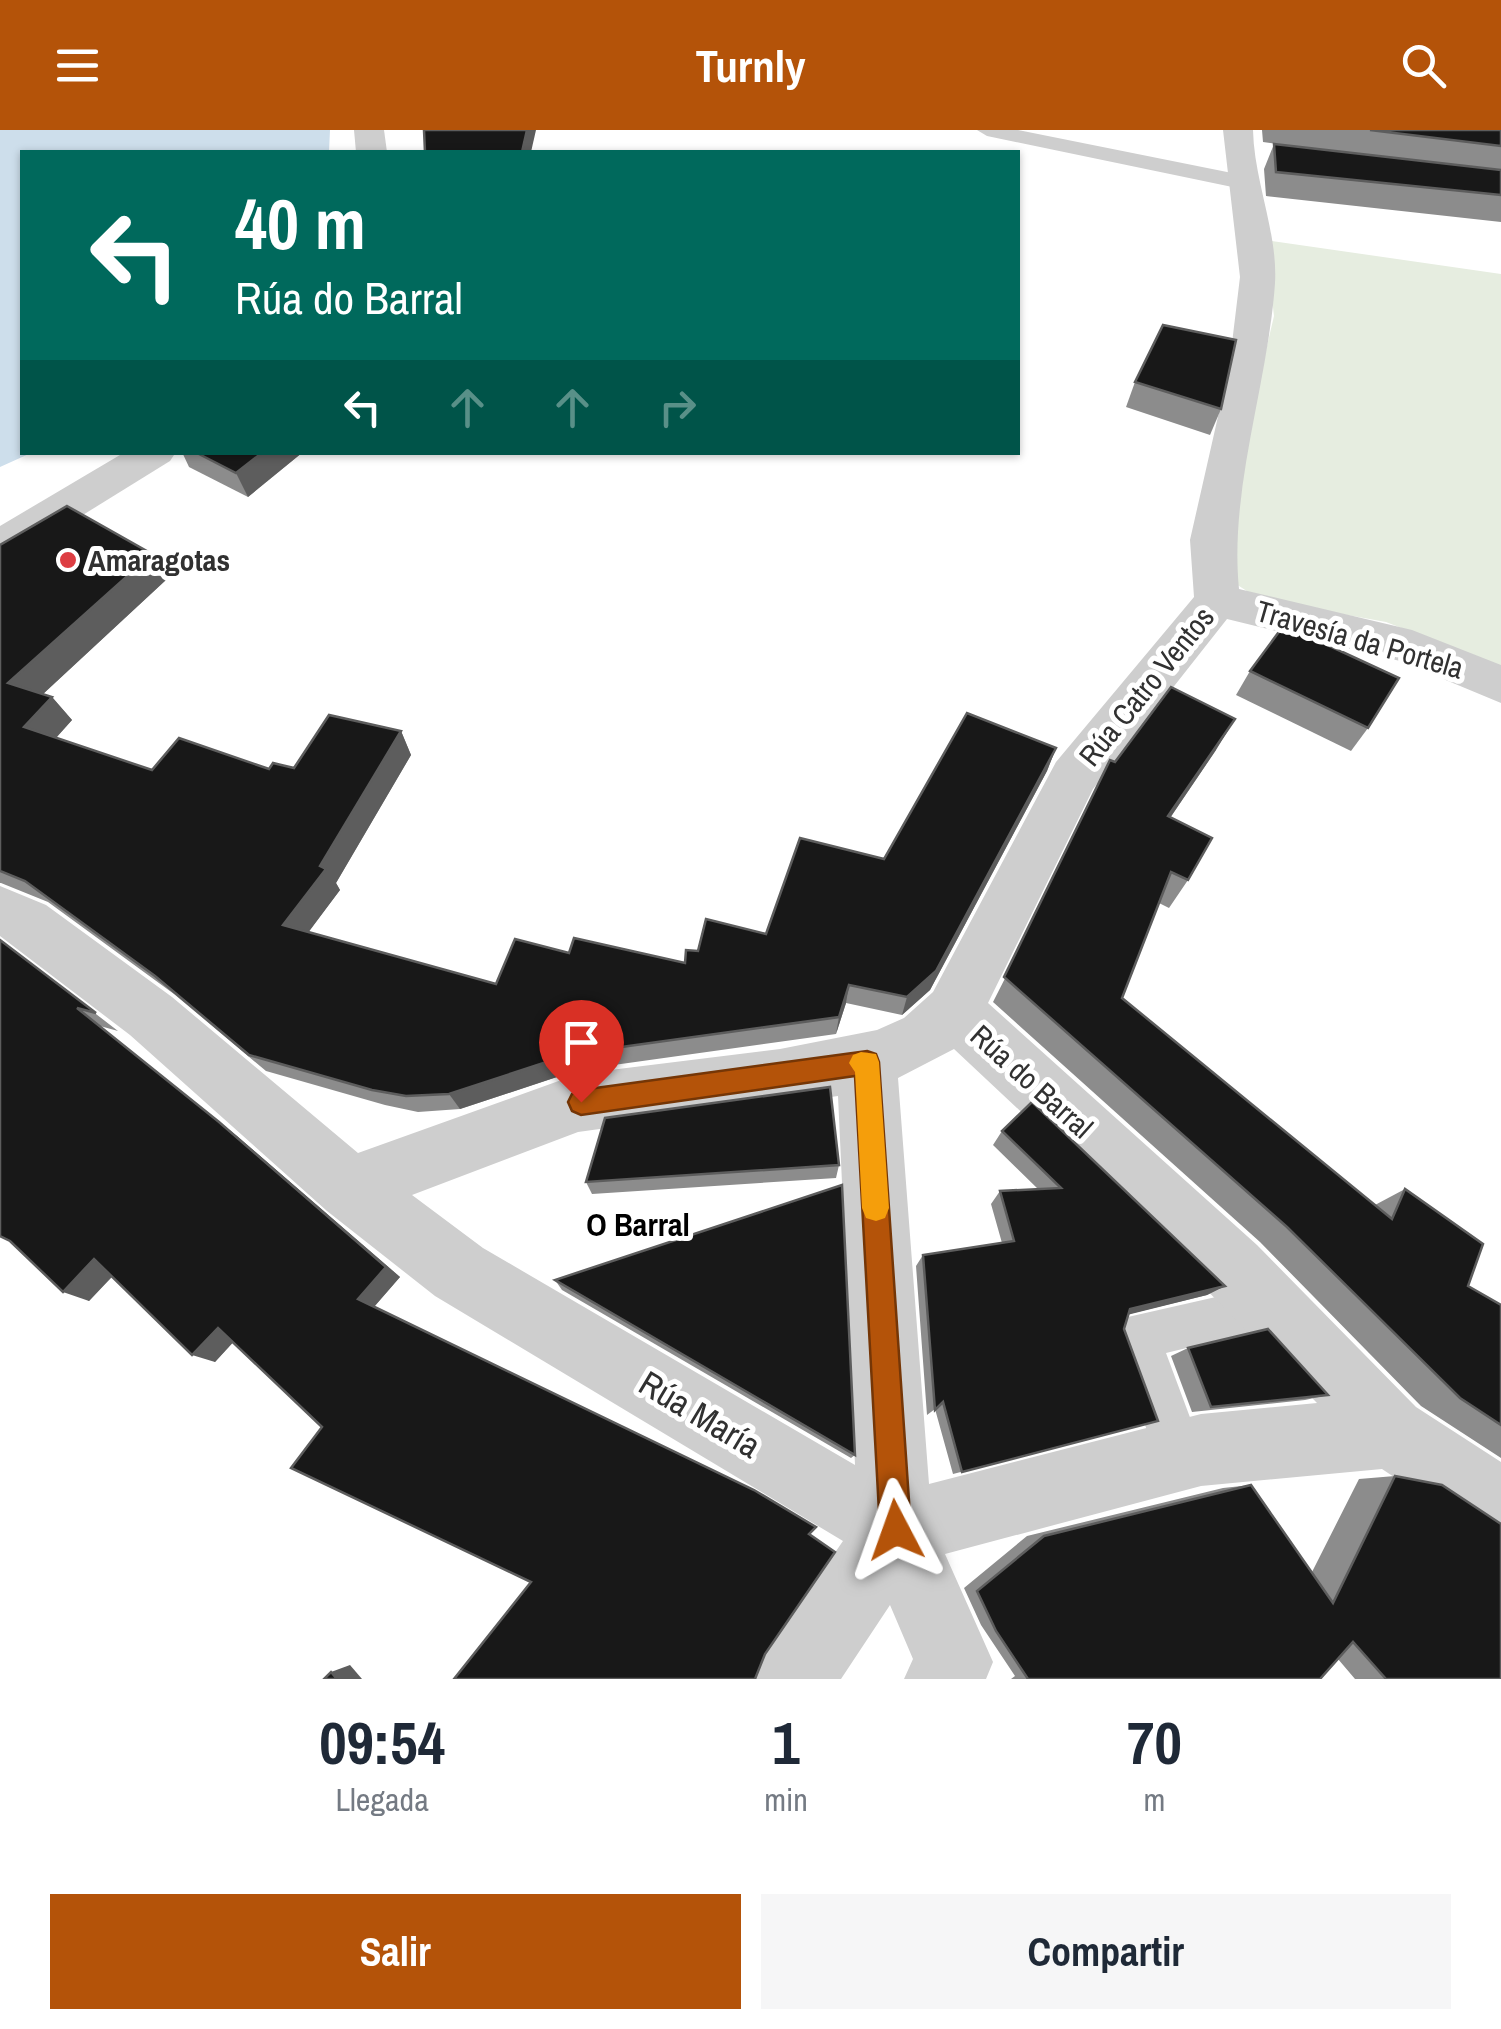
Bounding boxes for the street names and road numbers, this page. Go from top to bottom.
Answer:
street label: Travesía da Portela [1252,590,1469,688]
street label: Rúa Catro Ventos [1069,598,1223,774]
street label: Rúa do Barral [962,1015,1102,1147]
street label: Rúa María [630,1359,770,1469]

